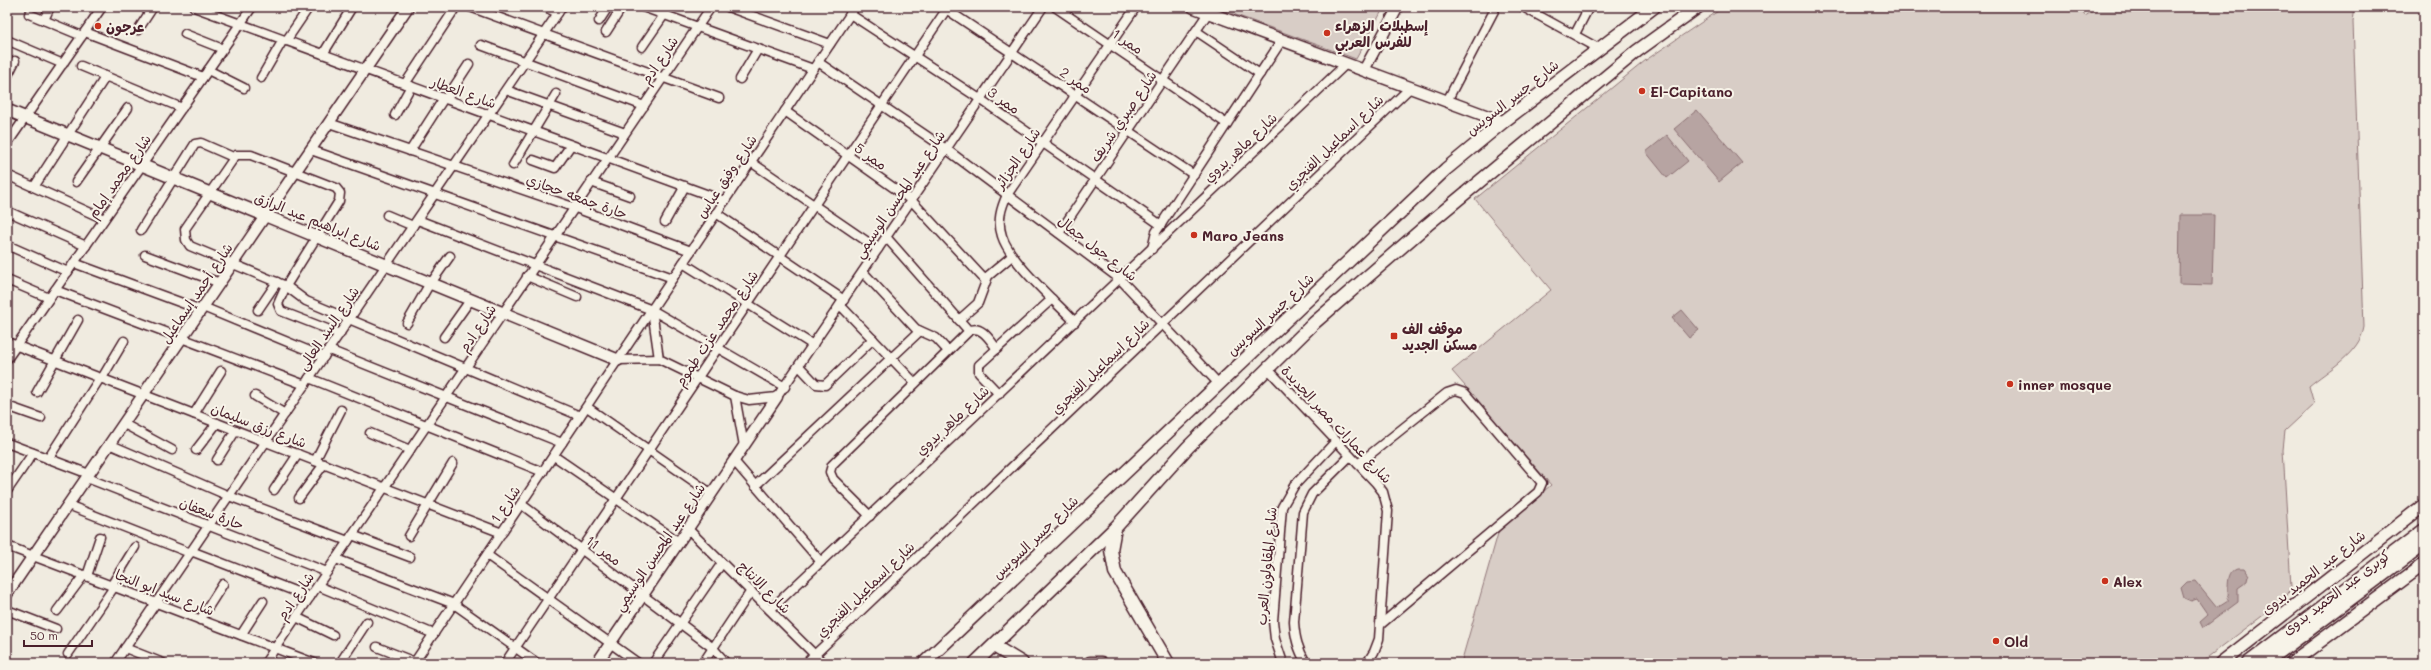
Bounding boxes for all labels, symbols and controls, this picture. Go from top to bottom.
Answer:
place label: إسطبلات الزهراء للفرس العربي [1335,16,1428,55]
place label: عرجون [106,17,145,36]
marker: عرجون [93,21,103,31]
street label: ممر 1 [1109,24,1147,58]
marker: إسطبلات الزهراء للفرس العربي [1322,28,1332,38]
street label: شارع ادم [636,32,685,90]
street label: شارع جسر السويس [1462,55,1563,140]
street label: ممر 2 [1056,62,1096,98]
street label: شارع صبري شريف [1085,67,1162,166]
street label: شارع العطار [428,71,499,113]
street label: ممر 3 [984,82,1024,118]
place label: El-Capitano [1650,82,1733,101]
marker: El-Capitano [1637,86,1647,96]
street label: شارع اسماعيل الفنجري [1281,90,1389,196]
street label: شارع ماهر بدوي [1199,108,1282,188]
street label: شارع الجزائر [989,124,1045,194]
street label: شارع عبد المحسن الوسيمي [849,126,952,264]
street label: شارع محمد إمام [83,130,157,223]
street label: شارع وفيق عباس [691,131,762,222]
street label: ممر 5 [851,138,891,174]
street label: حارة جمعه حجازي [523,169,630,225]
street label: شارع ابراهيم عبد الرازق [251,187,384,257]
street label: شارع جول جمال [1054,211,1142,286]
place label: Maro Jeans [1202,226,1284,245]
marker: Maro Jeans [1189,230,1199,240]
street label: شارع أحمد إسماعيل [155,239,238,348]
street label: شارع محمد عزت طموم [670,266,765,392]
street label: شارع جسر السويس [1222,269,1318,360]
street label: شارع السد العالى [293,282,364,374]
street label: شارع ادم [454,300,503,358]
street label: شارع اسماعيل الفنجري [1047,314,1155,420]
place label: موقف الف مسكن الجديد [1402,319,1477,354]
marker: موقف الف مسكن الجديد [1389,331,1399,341]
street label: شارع عمارات مصر الجديدة [1277,361,1397,488]
place label: inner mosque [2018,375,2112,394]
marker: inner mosque [2005,379,2015,389]
street label: شارع ماهر بدوي [911,381,994,461]
street label: شارع رزق سليمان [208,398,310,453]
street label: شارع عبد المحسن الوسيمي [609,479,712,617]
street label: شارع 1 [486,482,525,527]
street label: شارع جسر السويس [988,491,1083,584]
street label: حارة سعفان [177,492,247,534]
street label: شارع المقاولون العرب [1251,506,1282,626]
street label: شارع عبد الحميد بدوى [2257,525,2370,620]
street label: ممر 11 [582,530,626,570]
street label: شارع اسماعيل الفنجري [812,537,920,643]
street label: كوبرى عبد الحميد بدوى [2278,545,2394,640]
street label: شارع الانتاج [734,556,796,618]
street label: شارع سيد ابو النجا [112,564,217,621]
street label: شارع ادم [272,568,321,626]
place label: Alex [2113,572,2142,591]
marker: Alex [2100,576,2110,586]
scale bar [24,622,92,648]
text: 50 m [30,627,58,643]
place label: Old [2004,632,2028,651]
marker: Old [1991,636,2001,646]

